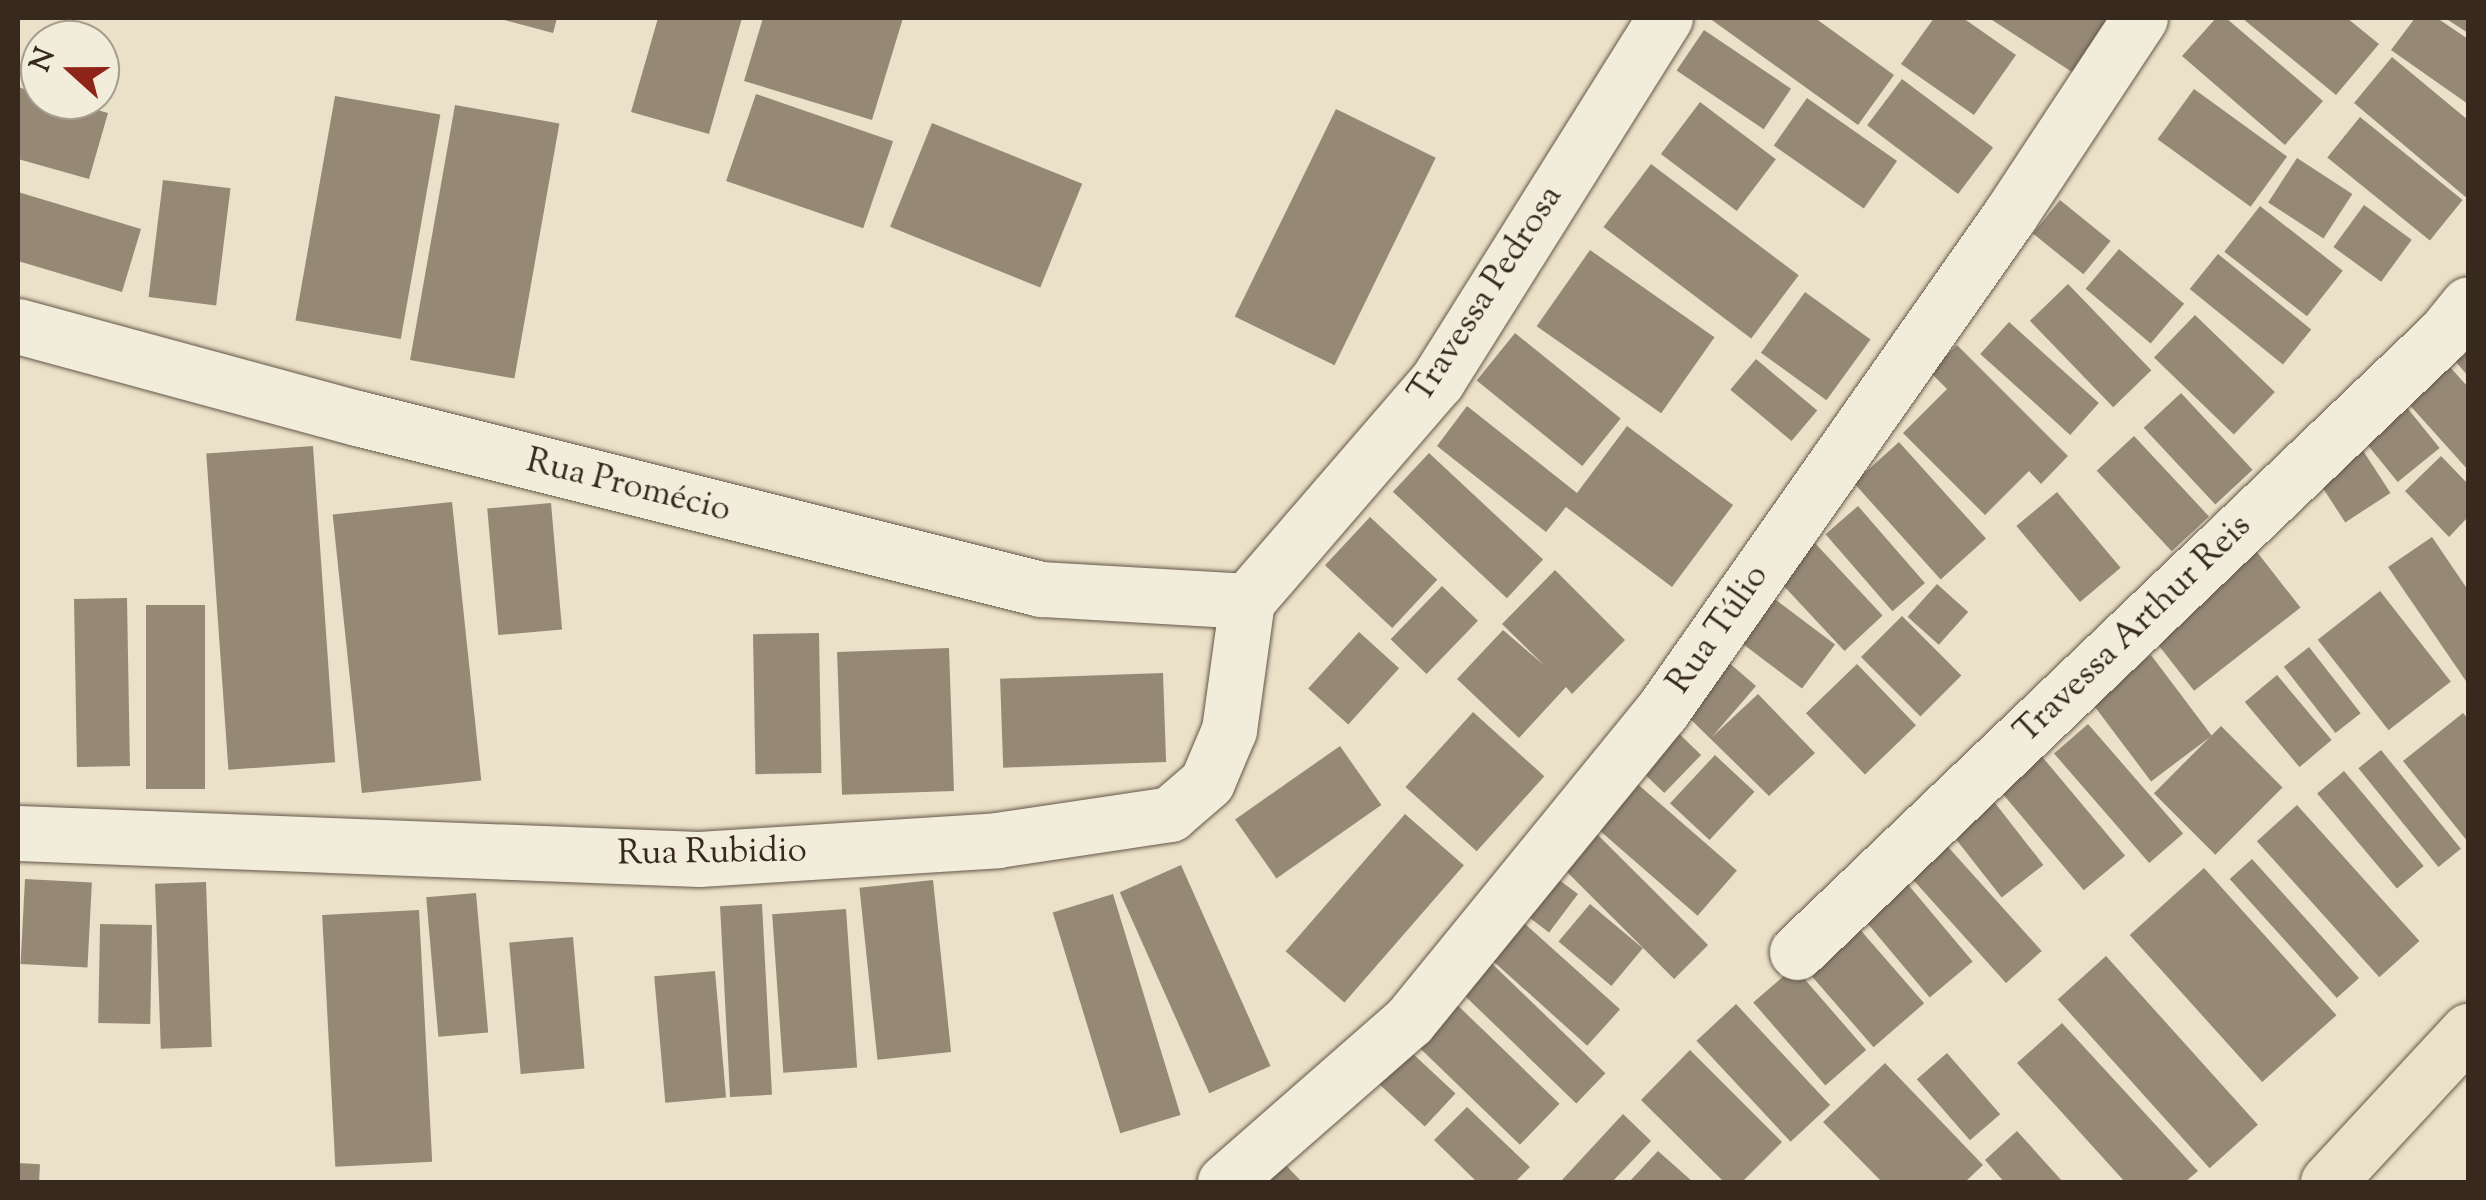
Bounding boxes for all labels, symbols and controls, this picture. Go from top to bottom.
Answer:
north arrow [20,20,120,120]
text: N [21,42,67,78]
street label: Travessa Pedrosa [1401,178,1573,412]
street label: Rua Promécio [522,441,734,533]
street label: Travessa Arthur Reis [2007,506,2261,754]
street label: Rua Túlio [1659,557,1779,703]
street label: Rua Rubidio [617,831,807,877]

